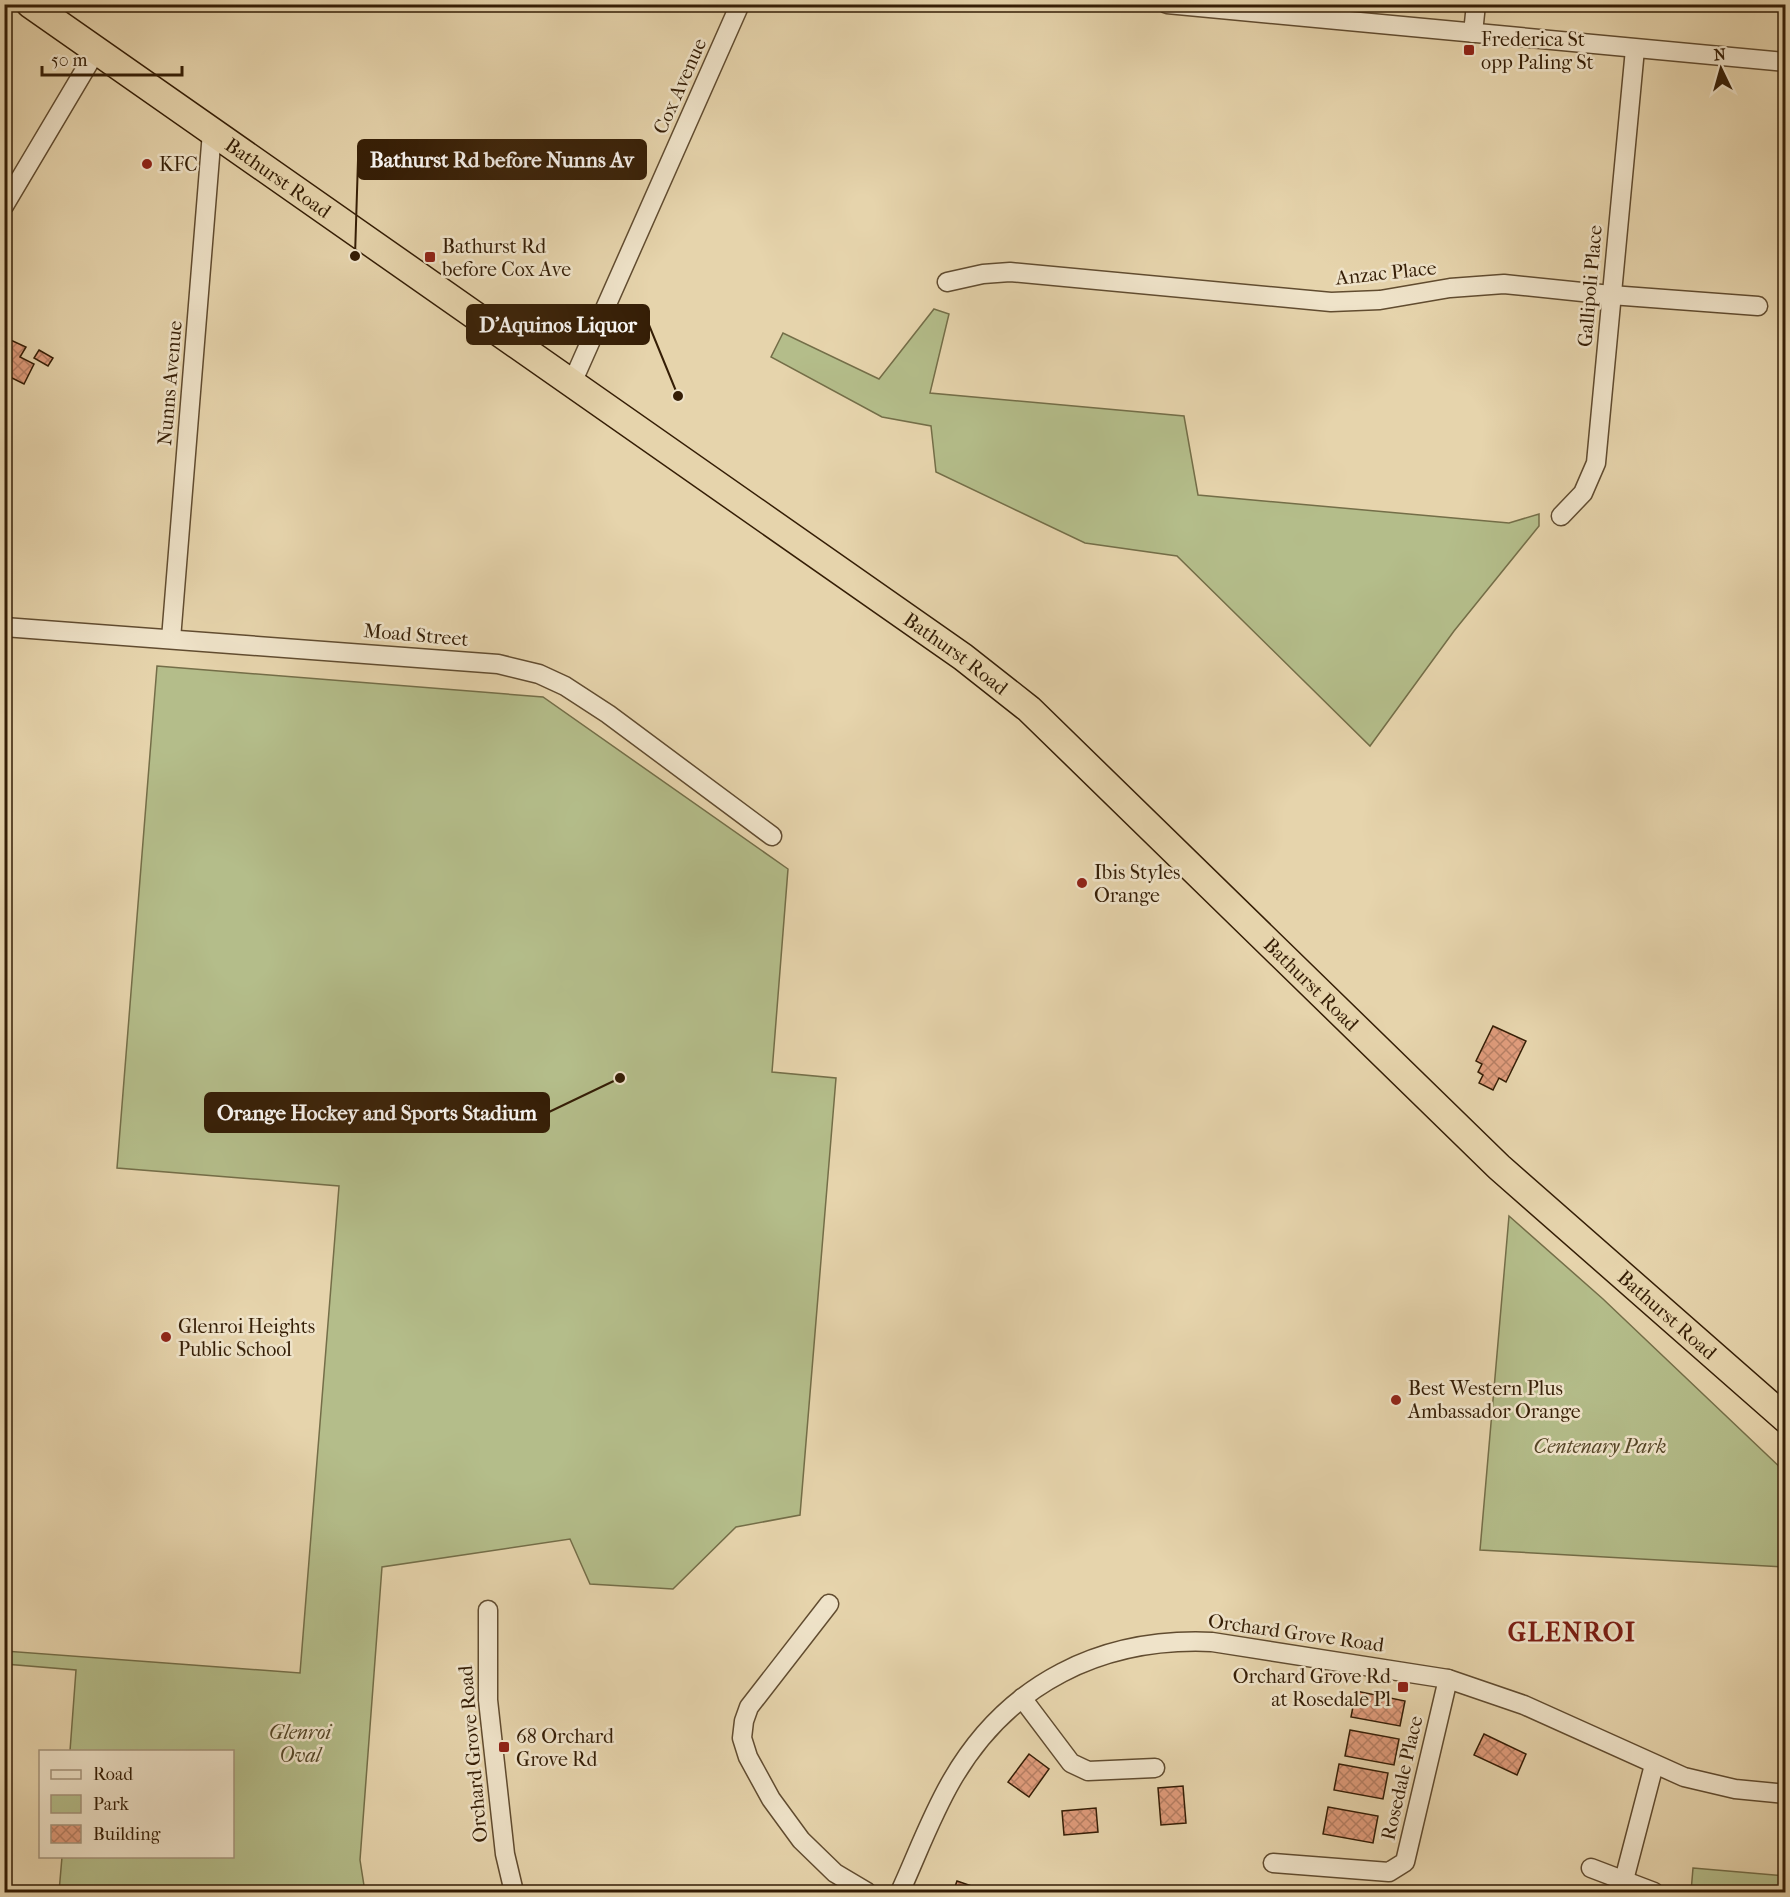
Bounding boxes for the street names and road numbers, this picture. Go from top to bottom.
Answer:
street label: Cox Avenue [649,34,711,137]
street label: Bathurst Road [221,133,336,223]
street label: Gallipoli Place [1573,224,1607,348]
street label: Anzac Place [1333,256,1438,290]
street label: Nunns Avenue [153,319,187,447]
street label: Bathurst Road [899,608,1013,700]
street label: Moad Street [362,619,470,651]
street label: Bathurst Road [1259,933,1364,1036]
street label: Bathurst Road [1613,1265,1722,1365]
street label: Orchard Grove Road [1206,1609,1387,1657]
street label: Orchard Grove Road [454,1663,492,1843]
street label: Rosedale Place [1377,1713,1428,1842]

